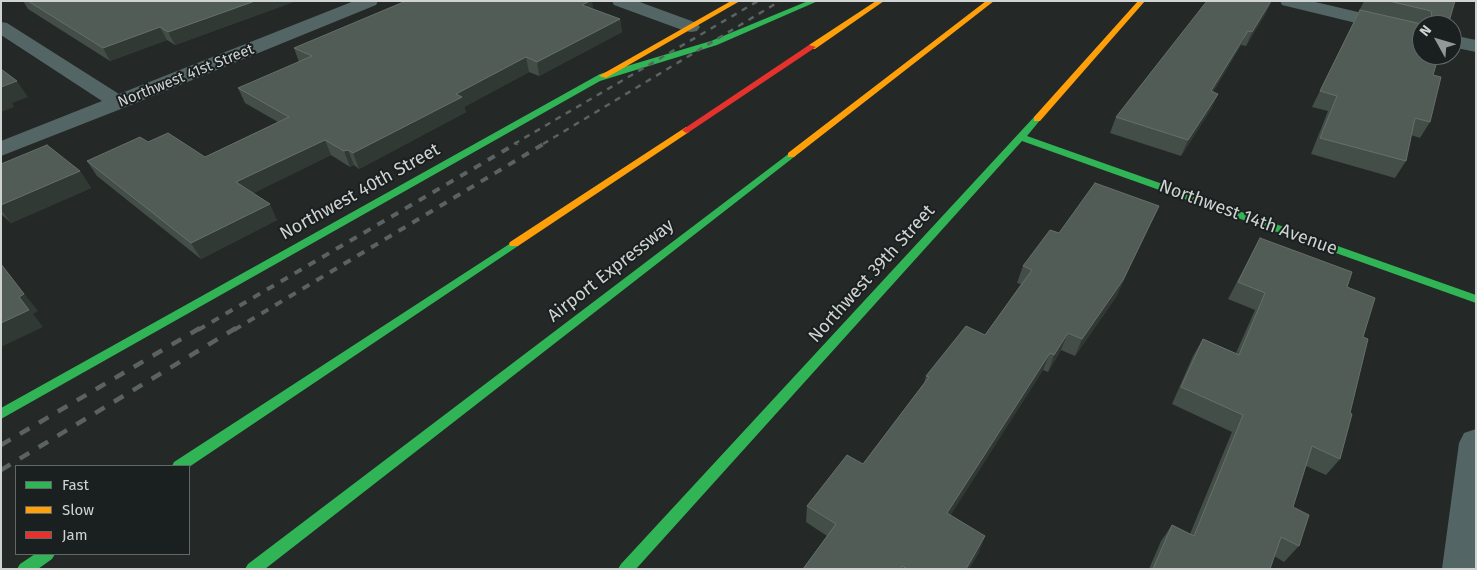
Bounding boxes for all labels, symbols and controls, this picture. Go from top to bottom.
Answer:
north arrow [1412,15,1462,65]
text: N [1416,22,1435,40]
street label: Northwest 41st Street [115,40,257,112]
street label: Northwest 40th Street [276,139,444,245]
street label: Northwest 14th Avenue [1156,176,1340,260]
street label: Northwest 39th Street [804,201,940,347]
street label: Airport Expressway [543,215,679,327]
legend [15,465,190,555]
text: Fast [62,476,89,494]
text: Slow [62,501,94,519]
text: Jam [62,526,88,544]

